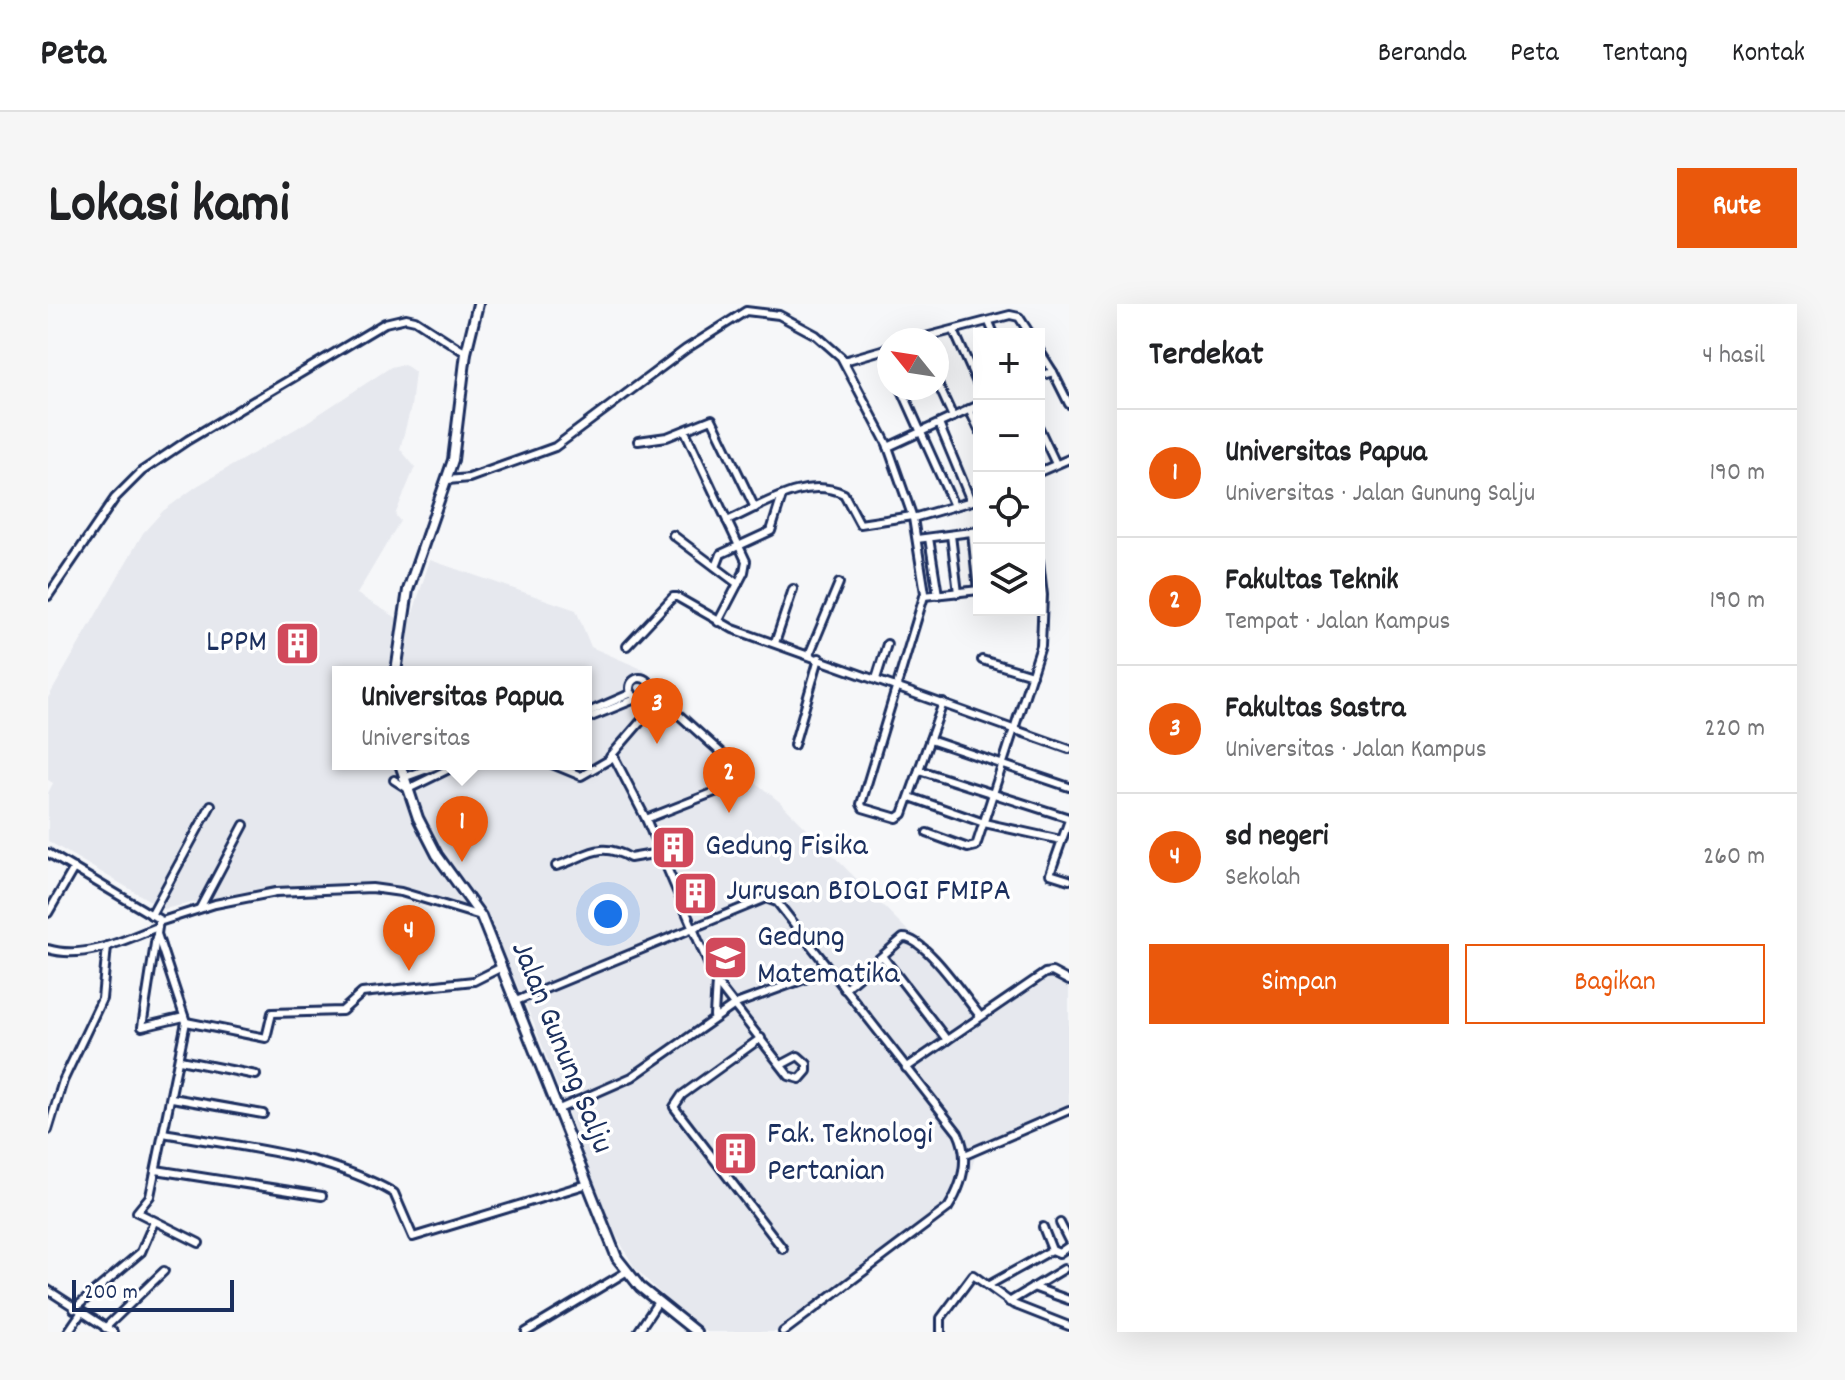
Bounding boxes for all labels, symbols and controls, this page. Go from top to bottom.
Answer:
text: Peta [40,28,106,83]
text: Beranda [1378,35,1466,75]
text: Peta [1510,35,1559,75]
text: Tentang [1603,35,1688,75]
text: Kontak [1732,35,1805,75]
text: Lokasi kami [48,168,290,248]
button: Rute [1677,168,1797,248]
north arrow [877,328,949,400]
map controls [973,328,1045,616]
button: + [973,328,1045,400]
text: Terdekat [1149,332,1264,381]
text: 4 hasil [1702,338,1765,375]
button: − [973,400,1045,472]
text: Universitas Papua [1225,433,1427,476]
text: 1 [1172,455,1178,492]
text: 190 m [1709,455,1765,492]
button: locate [973,472,1045,544]
text: Universitas · Jalan Gunung Salju [1225,476,1535,513]
button: layers [973,544,1045,616]
text: Fakultas Teknik [1225,561,1399,604]
text: 2 [1169,583,1181,620]
text: 190 m [1709,583,1765,620]
text: Tempat · Jalan Kampus [1225,604,1451,641]
building icon: LPPM [274,620,322,668]
place label: LPPM [206,621,267,667]
popup [332,666,592,770]
text: Universitas Papua [361,678,563,721]
pin: 3 [631,678,683,744]
text: Fakultas Sastra [1225,689,1406,732]
text: 3 [1169,711,1181,748]
text: 220 m [1704,711,1765,748]
text: Universitas [361,721,471,758]
text: Universitas · Jalan Kampus [1225,732,1487,769]
pin: 2 [703,747,755,813]
pin: 1 [436,796,488,862]
text: sd negeri [1225,817,1329,860]
building icon: Gedung Fisika [650,824,698,872]
place label: Gedung Fisika [705,825,869,871]
text: 4 [1170,839,1180,876]
text: 260 m [1703,839,1765,876]
text: Sekolah [1225,860,1300,897]
building icon: Jurusan BIOLOGI FMIPA [671,869,719,917]
place label: Jurusan BIOLOGI FMIPA [726,870,1011,916]
your location [588,894,628,934]
pin: 4 [383,905,435,971]
place label: Gedung Matematika [757,916,900,999]
school or university icon: Gedung Matematika [702,933,750,981]
street label: Jalan Gunung Salju [497,935,623,1161]
button: Simpan [1149,944,1449,1024]
button: Bagikan [1465,944,1765,1024]
place label: Fak. Teknologi Pertanian [767,1113,933,1196]
building icon: Fak. Teknologi Pertanian [712,1130,760,1178]
scale bar [72,1276,234,1312]
text: 200 m [84,1278,138,1309]

